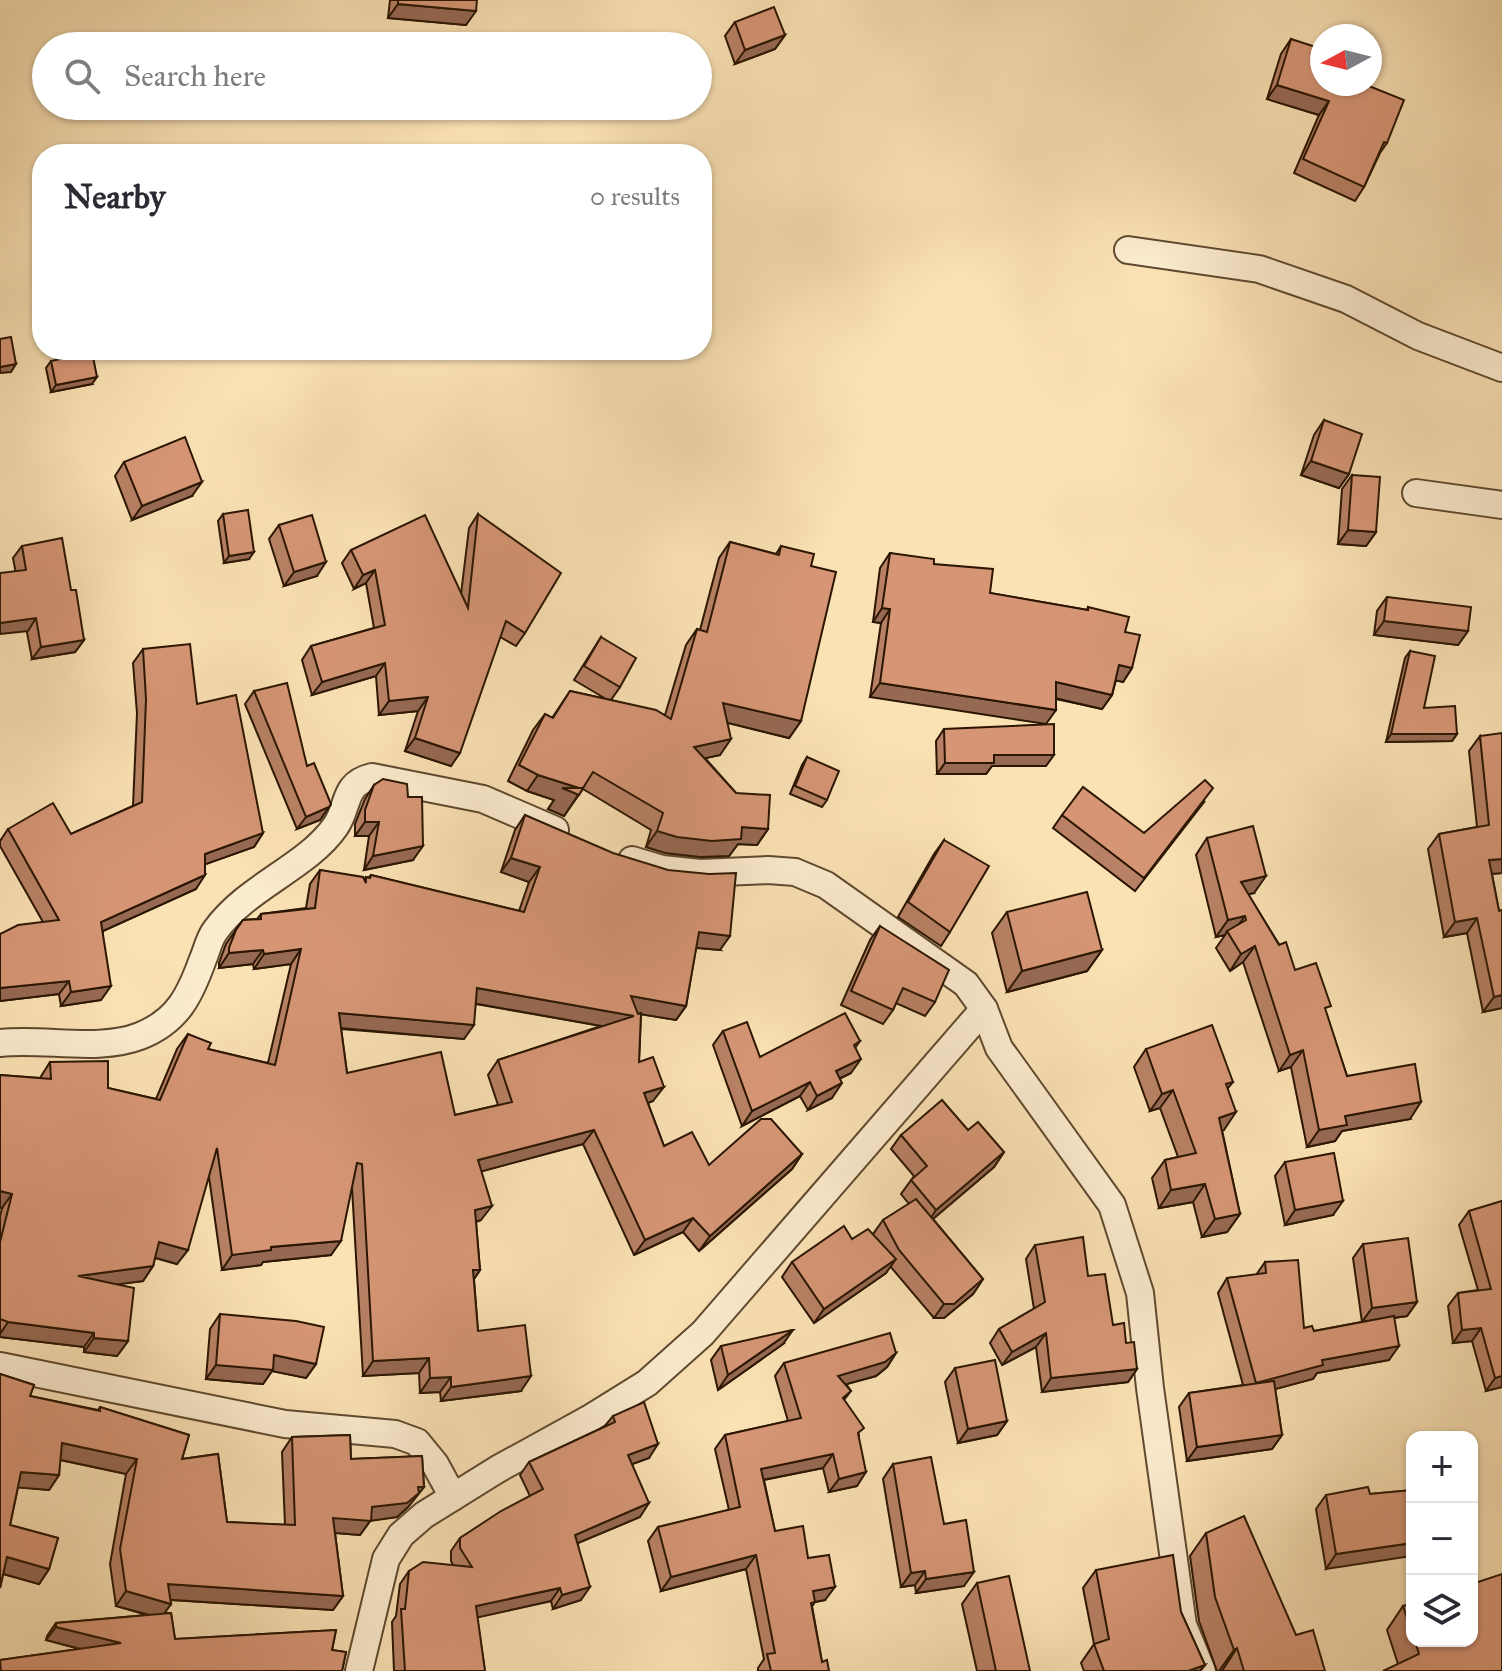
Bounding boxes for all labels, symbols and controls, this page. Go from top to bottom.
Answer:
north arrow [1310,24,1382,96]
search box [32,32,712,120]
icon: search [60,54,104,98]
text: Search here [124,58,266,94]
text: Nearby [64,176,166,217]
text: 0 results [590,180,680,212]
map controls [1406,1431,1478,1647]
button: + [1406,1431,1478,1503]
button: − [1406,1503,1478,1575]
button: layers [1406,1575,1478,1647]

